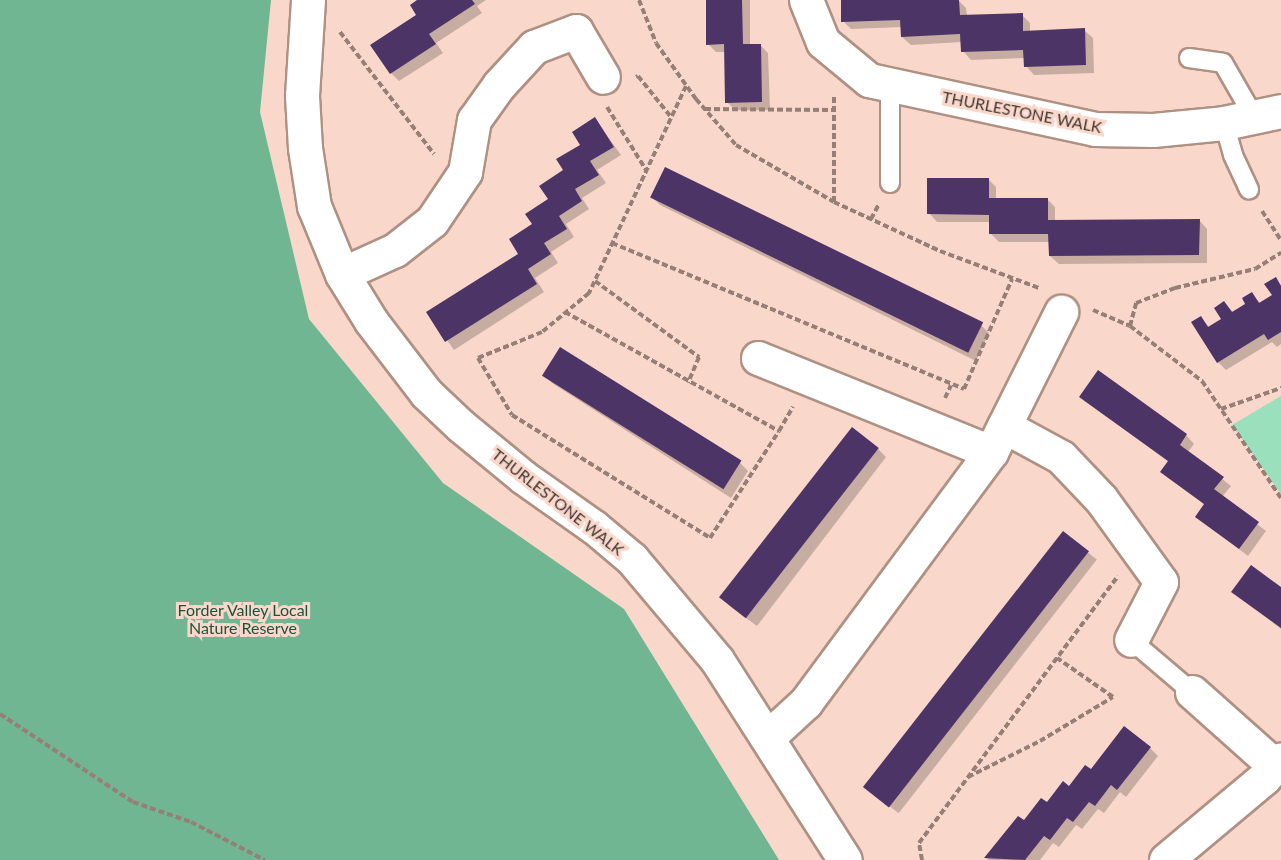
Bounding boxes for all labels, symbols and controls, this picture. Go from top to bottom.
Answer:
street label: THURLESTONE WALK [940,87,1104,137]
street label: THURLESTONE WALK [488,444,628,560]
park label: Forder Valley Local Nature Reserve [177,600,309,638]

